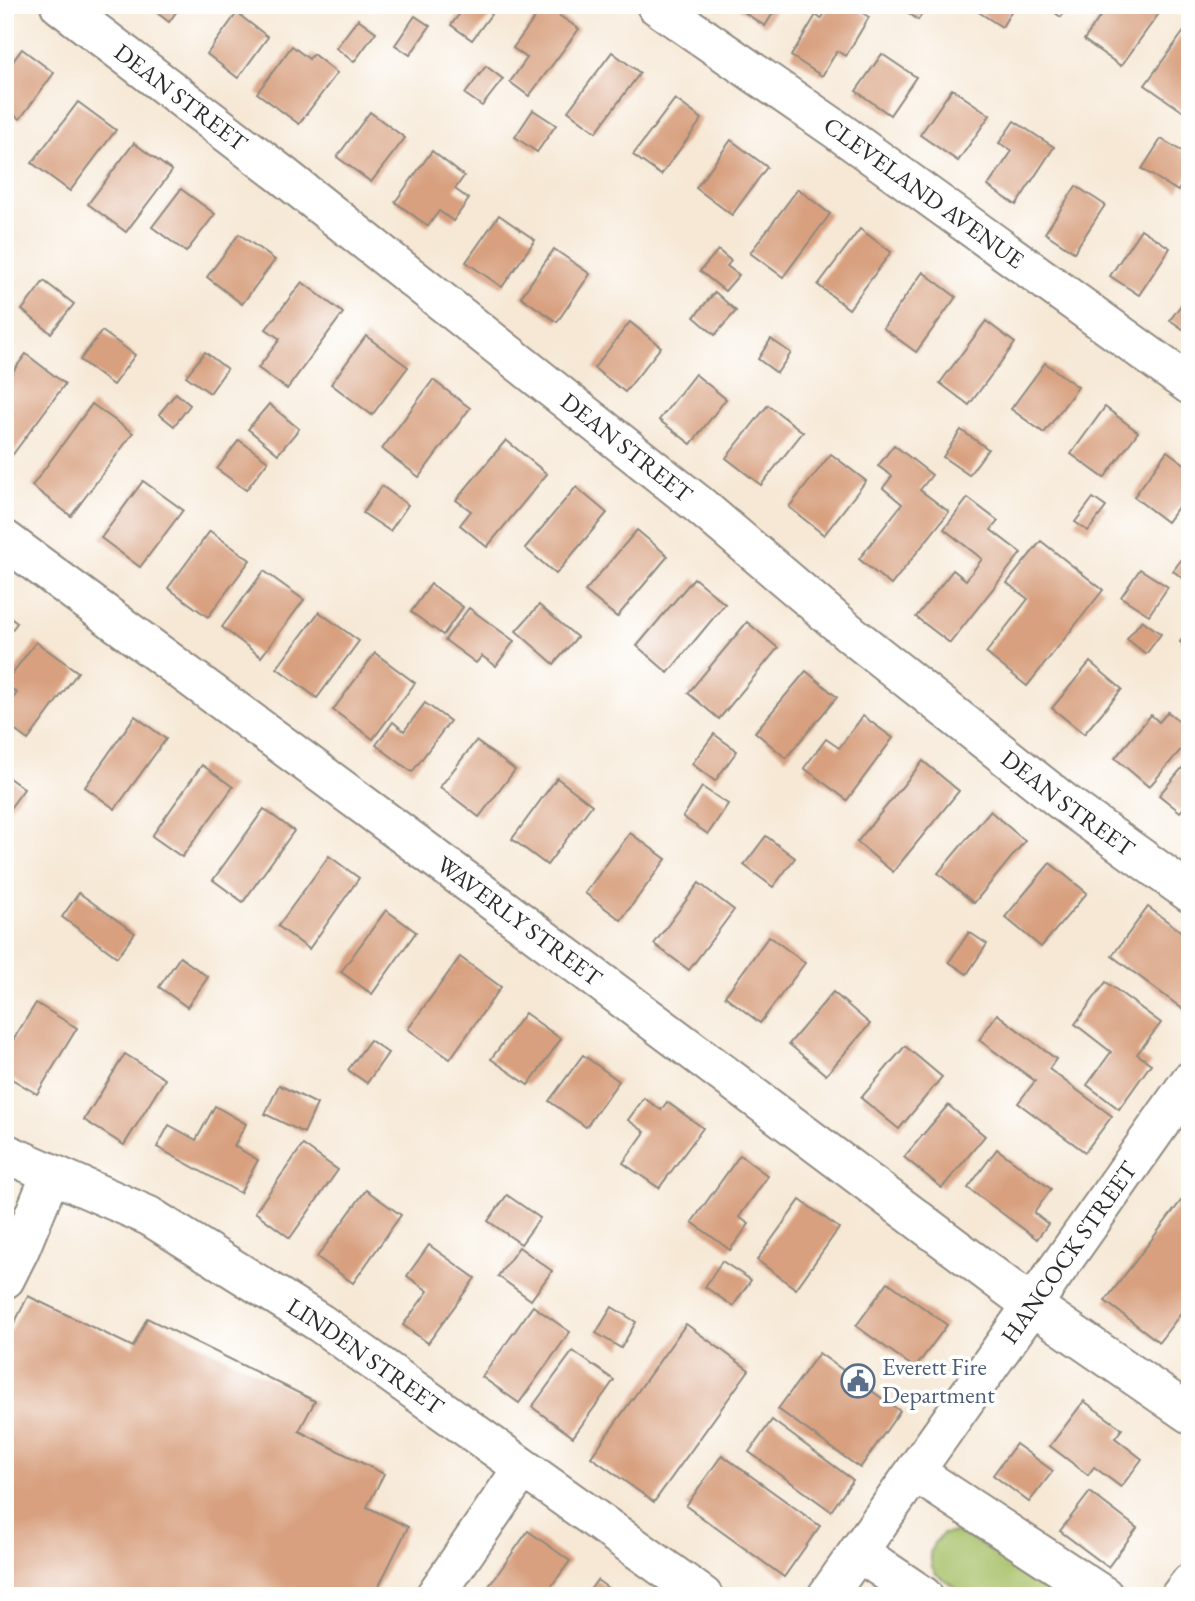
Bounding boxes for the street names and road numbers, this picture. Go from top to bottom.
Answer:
street label: DEAN STREET [108,36,255,158]
street label: CLEVELAND AVENUE [818,109,1030,275]
street label: DEAN STREET [555,386,700,510]
street label: DEAN STREET [995,743,1142,864]
street label: WAVERLY STREET [431,848,609,993]
street label: HANCOCK STREET [994,1154,1144,1350]
street label: LINDEN STREET [281,1290,451,1422]

